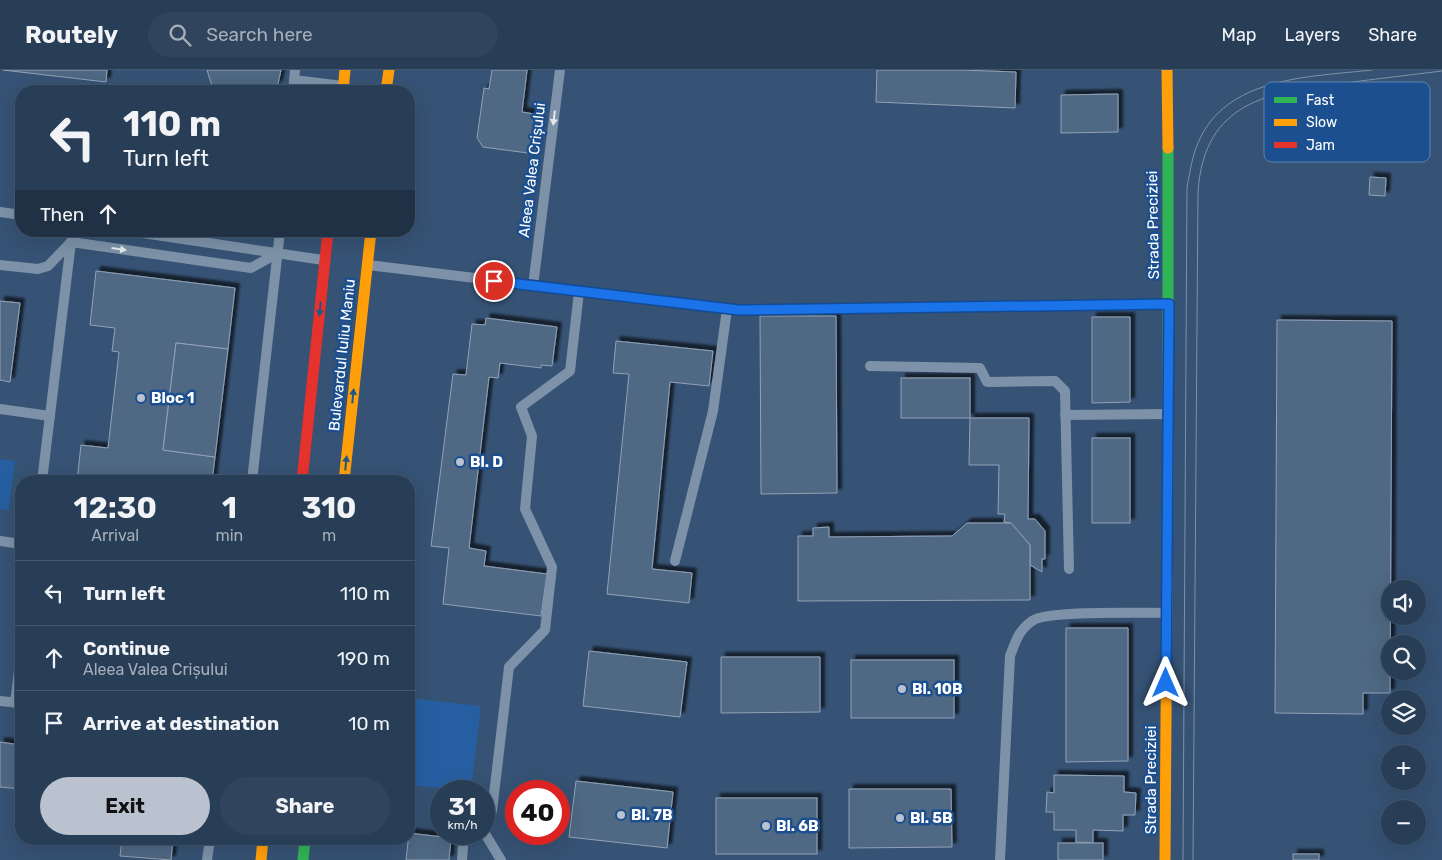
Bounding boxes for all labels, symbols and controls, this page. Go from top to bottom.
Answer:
search box [148,12,498,57]
text: Routely [25,21,118,49]
icon: search [166,21,194,49]
text: Search here [206,23,313,46]
text: Map [1222,24,1257,46]
text: Layers [1285,24,1340,46]
text: Share [1368,24,1417,46]
legend [1264,82,1430,162]
text: Fast [1306,92,1335,109]
street label: Aleea Valea Crișului [515,102,549,238]
text: 110 m [123,103,221,145]
icon: left [40,105,105,170]
one-way arrow [550,111,558,127]
text: Slow [1306,114,1337,131]
text: Jam [1306,137,1335,154]
text: Turn left [123,145,209,172]
street label: Strada Preciziei [1143,170,1163,280]
icon: ahead [94,200,122,228]
text: Then [40,203,84,226]
one-way arrow [111,245,127,253]
pin [473,260,515,302]
icon: arrive [480,267,508,295]
street label: Bulevardul Iuliu Maniu [325,278,359,432]
one-way arrow [316,301,324,317]
one-way arrow [349,388,357,404]
place label: Bloc 1 [151,389,195,407]
marker: Bloc 1 [135,392,147,404]
place label: Bl. D [470,453,503,471]
one-way arrow [342,455,350,471]
marker: Bl. D [454,456,466,468]
text: 12:30 [74,490,157,526]
text: 1 [222,490,237,526]
text: 310 [302,490,356,526]
text: Arrival [91,526,139,545]
text: min [215,526,243,545]
text: m [322,526,336,545]
icon: left [40,579,68,607]
map controls [1381,580,1426,845]
button: sound [1381,580,1426,625]
text: Turn left [83,582,165,605]
text: 110 m [340,582,390,605]
button: search [1381,635,1426,680]
text: Continue [83,637,170,660]
icon: ahead [40,644,68,672]
text: 190 m [337,647,390,670]
position arrow [1139,656,1191,708]
text: Aleea Valea Crișului [83,660,228,679]
place label: Bl. 10B [912,680,963,698]
marker: Bl. 10B [896,683,908,695]
button: layers [1381,690,1426,735]
icon: arrive [40,709,68,737]
text: Arrive at destination [83,712,279,735]
text: 10 m [348,712,390,735]
street label: Strada Preciziei [1142,726,1160,834]
button: + [1381,745,1426,790]
button: Exit [40,777,210,835]
button: Share [220,777,390,835]
speed limit sign: 40 [505,780,570,845]
text: 31 [448,792,477,821]
button: − [1381,800,1426,845]
place label: Bl. 7B [631,806,672,824]
marker: Bl. 7B [615,809,627,821]
place label: Bl. 5B [910,809,953,827]
marker: Bl. 5B [894,812,906,824]
place label: Bl. 6B [776,817,819,835]
text: km/h [448,818,477,832]
marker: Bl. 6B [760,820,772,832]

